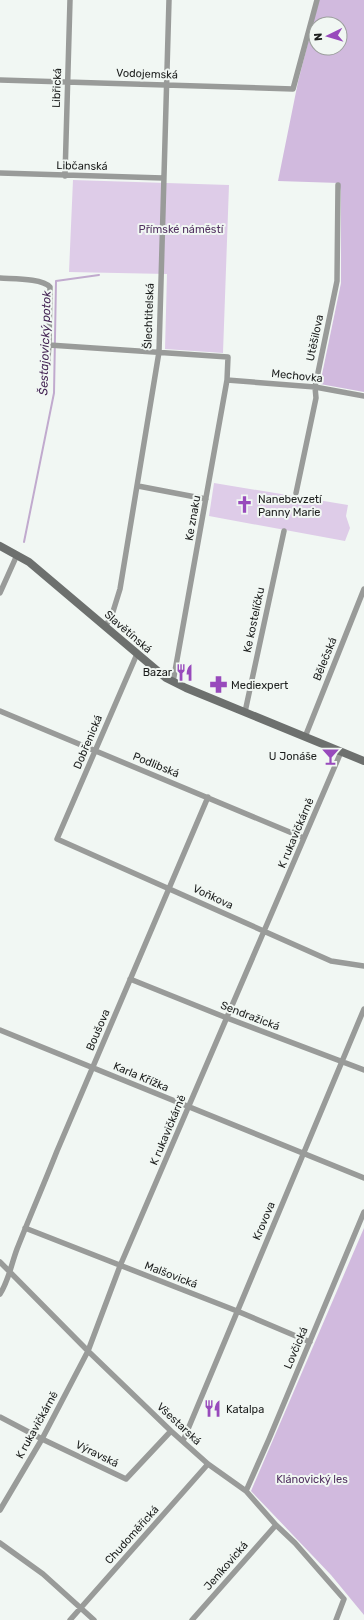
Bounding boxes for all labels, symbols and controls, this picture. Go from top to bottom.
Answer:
north arrow [308,16,348,56]
text: N [312,32,325,41]
street label: Vodojemská [116,66,178,82]
street label: Libřická [50,68,64,108]
street label: Libčanská [56,159,108,173]
park label: Přímské náměstí [139,223,225,236]
street label: Šlechtitelská [141,283,157,349]
water label: Šestajovický potok [36,290,54,396]
street label: Utěšilova [304,314,326,362]
street label: Mechovka [271,367,323,385]
place label: Nanebevzetí Panny Marie [258,493,323,519]
street label: Ke znaku [183,494,203,542]
church icon: Nanebevzetí Panny Marie [235,495,255,515]
street label: Ke kostelíčku [241,586,267,654]
street label: Slavětínská [102,608,154,656]
street label: Bělečská [310,635,340,683]
restaurant icon: Bazar [175,662,195,682]
place label: Bazar [143,666,173,679]
pharmacy icon: Mediexpert [208,675,228,695]
place label: Mediexpert [231,679,289,692]
street label: Dobřenická [71,713,105,771]
bar icon: U Jonáše [320,746,340,766]
street label: Podlibská [131,750,181,780]
place label: U Jonáše [269,750,317,763]
street label: K rukavičkárně [275,796,317,870]
street label: Voňkova [191,882,235,912]
street label: Sendražická [219,999,281,1033]
street label: Boušova [83,1007,113,1053]
street label: Karla Křížka [111,1060,171,1094]
street label: K rukavičkárně [147,1093,189,1167]
street label: Krovova [250,1200,278,1242]
street label: Malšovická [143,1259,199,1291]
street label: Lovčická [281,1325,311,1371]
street label: K rukavičkárně [13,1389,61,1461]
restaurant icon: Katalpa [203,1399,223,1419]
street label: Všestarská [154,1400,204,1448]
place label: Katalpa [226,1403,264,1416]
street label: Výravská [73,1438,121,1470]
park label: Klánovický les [276,1473,348,1486]
street label: Chudoměřická [102,1503,162,1567]
street label: Jeníkovická [201,1539,251,1593]

